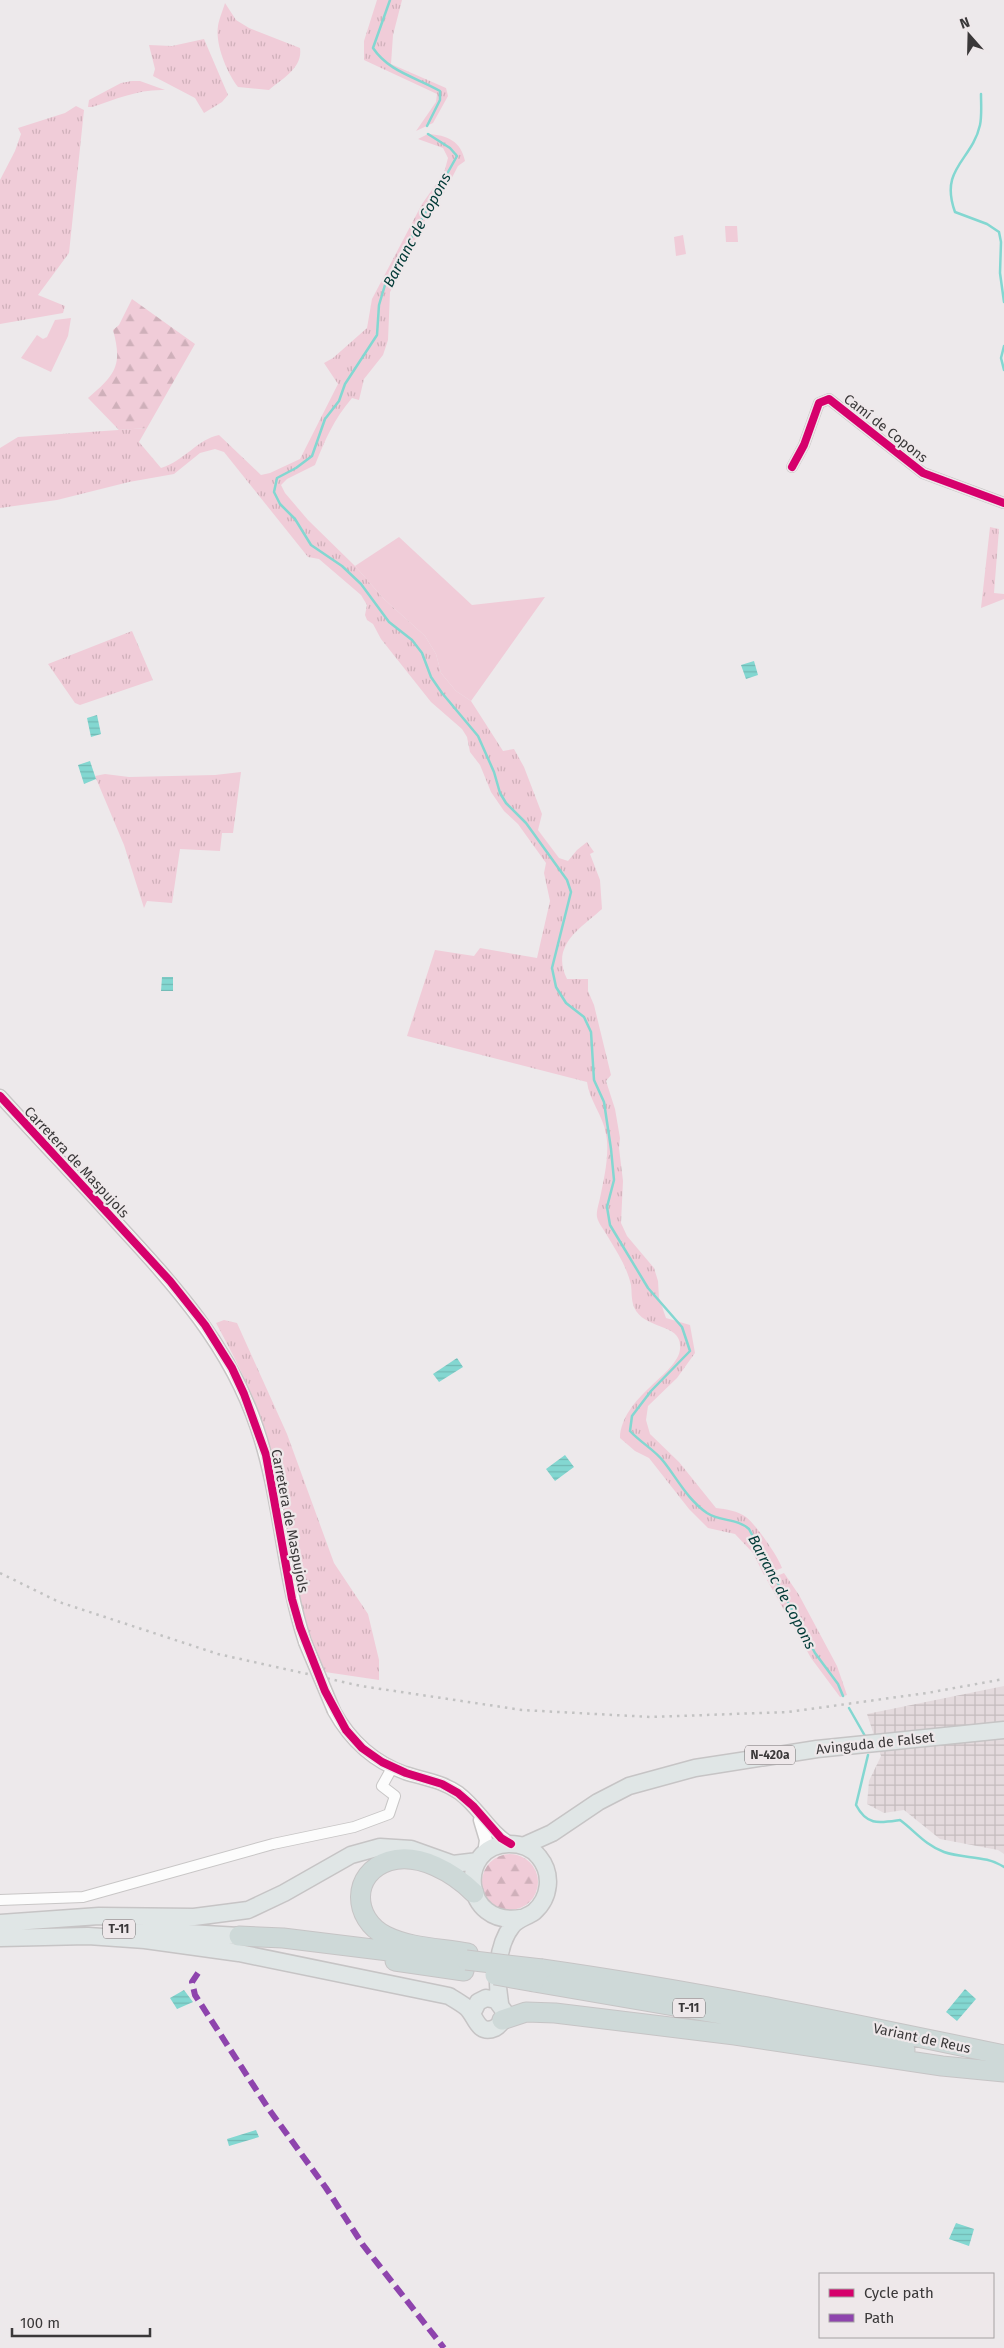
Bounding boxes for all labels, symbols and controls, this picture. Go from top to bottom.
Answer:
north arrow [944,10,994,60]
text: N [957,14,972,33]
water label: Barranc de Copons [379,170,455,290]
street label: Camí de Copons [840,390,931,467]
street label: Carretera de Maspujols [21,1103,133,1222]
street label: Carretera de Maspujols [267,1448,312,1595]
water label: Barranc de Copons [744,1532,820,1652]
street label: Avinguda de Falset [815,1729,936,1758]
road number: N-420a [745,1746,795,1764]
road number: T-11 [103,1920,135,1938]
road number: T-11 [673,1999,705,2018]
street label: Variant de Reus [872,2020,973,2057]
legend [819,2273,994,2338]
text: Cycle path [864,2284,934,2302]
scale bar [12,2306,150,2338]
text: Path [864,2309,894,2327]
text: 100 m [20,2314,60,2332]

